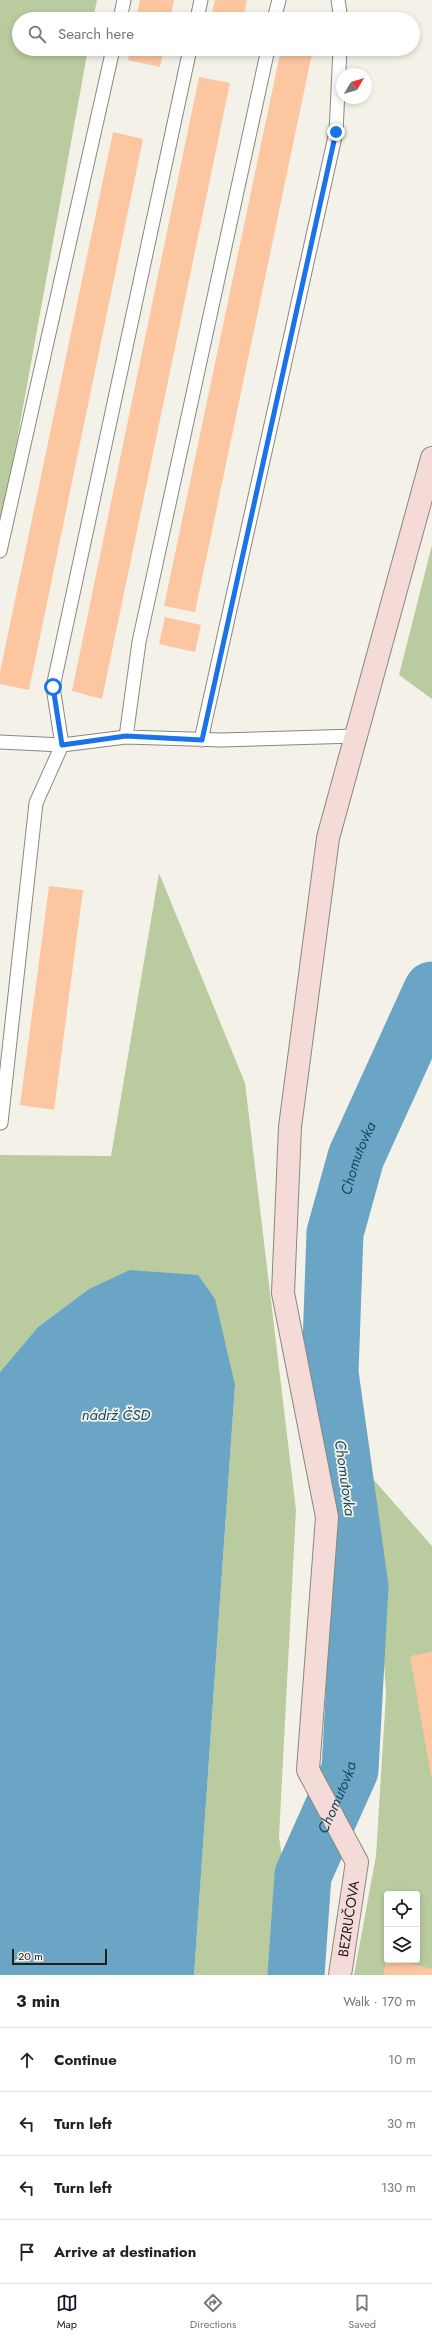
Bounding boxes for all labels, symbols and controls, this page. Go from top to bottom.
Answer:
search box [12,12,420,56]
icon: search [26,23,48,45]
text: Search here [58,23,134,45]
north arrow [336,68,372,104]
route end [327,123,345,141]
route start [44,678,62,696]
water label: Chomutovka [335,1117,382,1198]
water label: nádrž ČSD [82,1404,150,1426]
water label: Chomutovka [329,1438,361,1518]
water label: Chomutovka [312,1761,361,1837]
street label: BEZRUČOVA [333,1878,364,1958]
map controls [384,1891,420,1963]
button: locate [384,1891,420,1927]
button: layers [384,1927,420,1963]
scale bar [12,1947,107,1966]
text: 20 m [18,1948,43,1964]
text: 3 min [16,1989,60,2013]
text: Walk · 170 m [343,1992,416,2011]
icon: ahead [16,2049,38,2071]
text: Continue [54,2049,117,2071]
text: 10 m [388,2050,416,2069]
icon: left [16,2113,38,2135]
text: Turn left [54,2113,112,2135]
text: 30 m [387,2114,416,2133]
icon: left [16,2177,38,2199]
text: Turn left [54,2177,112,2199]
text: 130 m [381,2178,416,2197]
icon: arrive [16,2241,38,2263]
text: Arrive at destination [54,2241,196,2263]
tab: Map [56,2292,78,2332]
tab: Directions [190,2292,236,2332]
tab: Saved [348,2292,376,2332]

